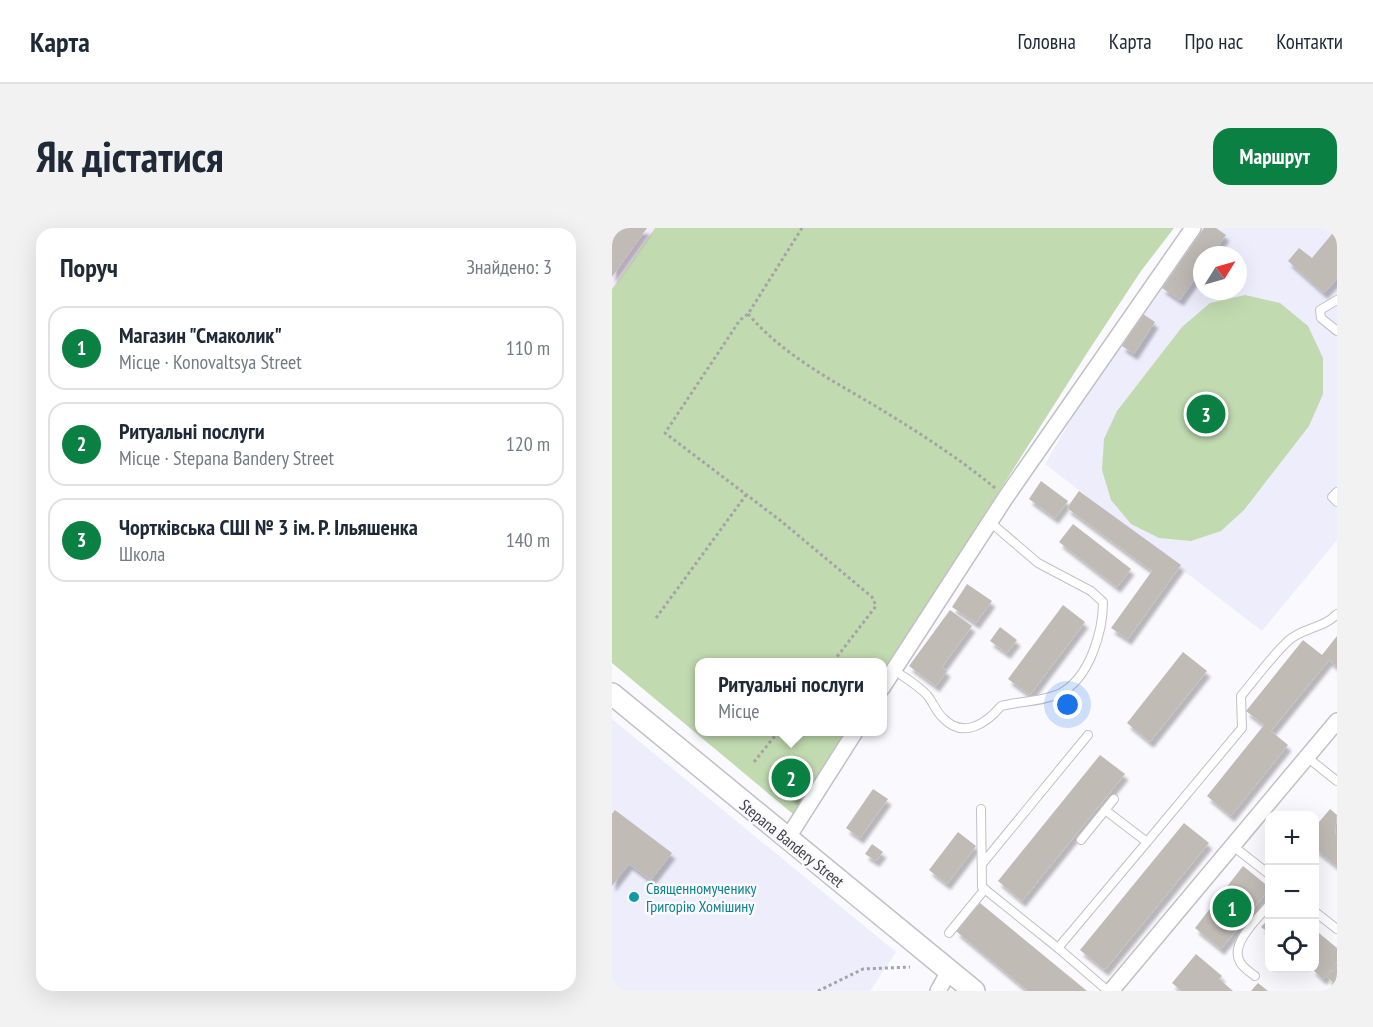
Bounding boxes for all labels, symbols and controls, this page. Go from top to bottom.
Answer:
text: Карта [30,23,90,60]
text: Головна [1018,28,1076,55]
text: Карта [1109,28,1152,55]
text: Про нас [1185,28,1243,55]
text: Контакти [1276,28,1343,55]
button: Маршрут [1213,128,1337,185]
text: Як дістатися [36,129,224,184]
north arrow [1193,246,1247,300]
text: Поруч [60,251,118,284]
text: Знайдено: 3 [466,254,552,280]
text: Магазин "Смаколик" [119,321,282,349]
text: 1 [77,335,86,361]
text: 110 m [506,335,550,361]
text: Місце · Konovaltsya Street [119,349,302,375]
pin: 3 [1186,392,1226,436]
text: Ритуальні послуги [119,417,265,445]
text: 2 [77,431,86,457]
text: 120 m [506,431,550,457]
text: Місце · Stepana Bandery Street [119,445,334,471]
text: Чортківська СШІ № 3 ім. Р. Ільяшенка [119,513,418,541]
text: 3 [77,527,86,553]
text: 140 m [506,527,550,553]
text: Школа [119,541,165,567]
popup [695,658,887,736]
text: Ритуальні послуги [718,670,864,698]
your location [1053,690,1082,719]
text: Місце [718,698,760,724]
pin: 2 [772,756,810,800]
street label: Stepana Bandery Street [736,795,849,892]
map controls [1265,811,1319,973]
button: + [1265,811,1319,865]
button: − [1265,865,1319,919]
place label: Священномученику Григорію Хомішину [646,878,757,916]
pin: 1 [1212,886,1252,930]
marker: Священномученику Григорію Хомішину [627,890,641,904]
button: locate [1265,919,1319,973]

